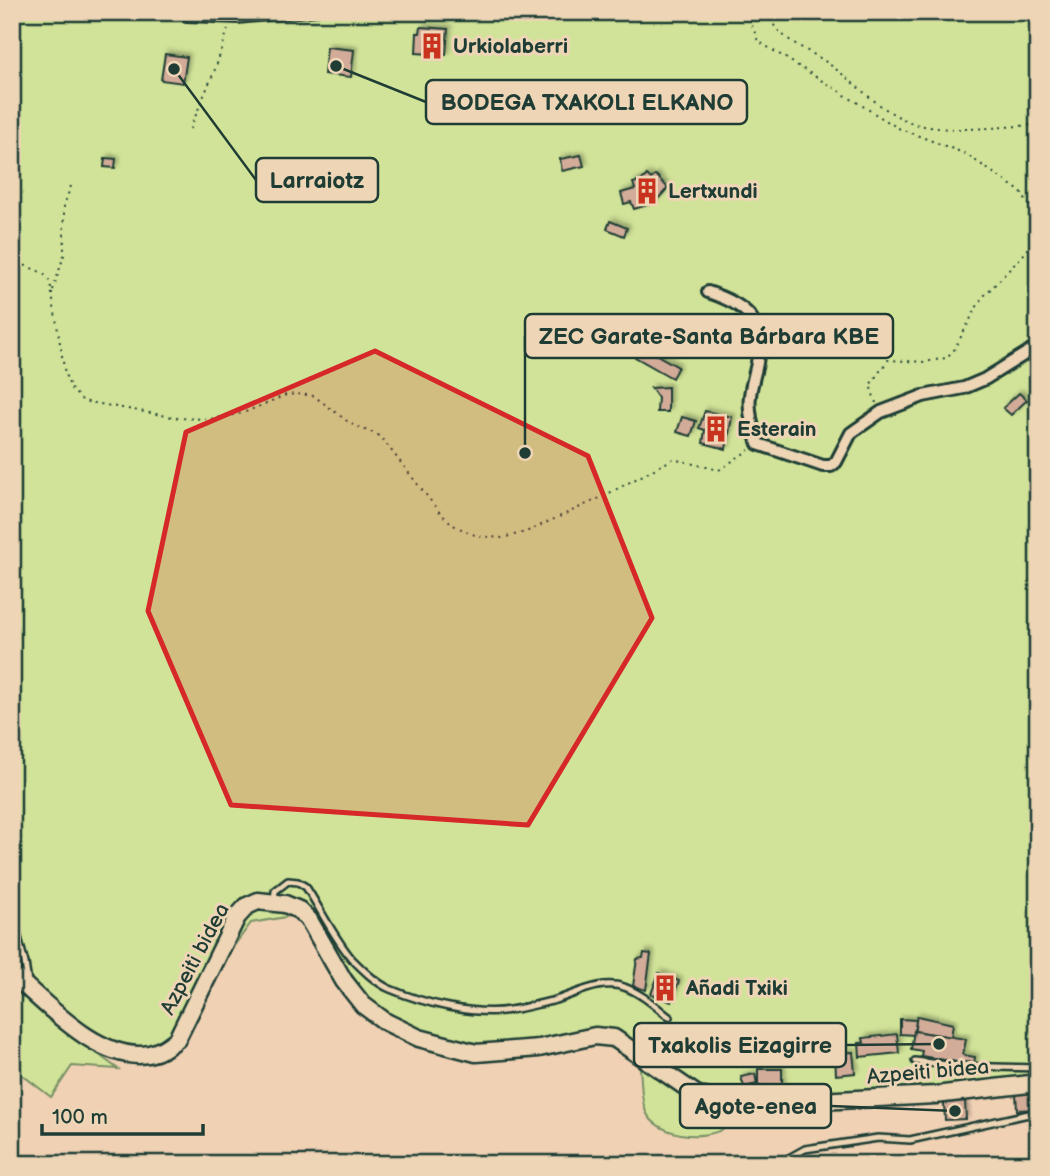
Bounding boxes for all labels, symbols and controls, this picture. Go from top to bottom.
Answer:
building icon: Urkiolaberri [417,31,447,61]
place label: Urkiolaberri [453,34,568,59]
callout: BODEGA TXAKOLI ELKANO [426,80,747,124]
text: BODEGA TXAKOLI ELKANO [441,89,734,117]
callout: Larraiotz [256,158,378,202]
text: Larraiotz [270,167,364,195]
building icon: Lertxundi [632,176,662,206]
place label: Lertxundi [668,179,758,204]
callout: ZEC Garate-Santa Bárbara KBE [525,314,893,358]
text: ZEC Garate-Santa Bárbara KBE [539,323,879,351]
building icon: Esterain [701,414,731,444]
place label: Esterain [737,417,817,442]
street label: Azpeiti bidea [155,899,235,1019]
building icon: Añadi Txiki [650,973,680,1003]
place label: Añadi Txiki [685,976,788,1001]
callout: Txakolis Eizagirre [634,1023,846,1067]
text: Txakolis Eizagirre [648,1032,832,1060]
street label: Azpeiti bidea [866,1054,990,1090]
callout: Agote-enea [680,1084,831,1128]
scale bar [42,1092,203,1136]
text: Agote-enea [694,1093,817,1121]
text: 100 m [52,1105,108,1130]

